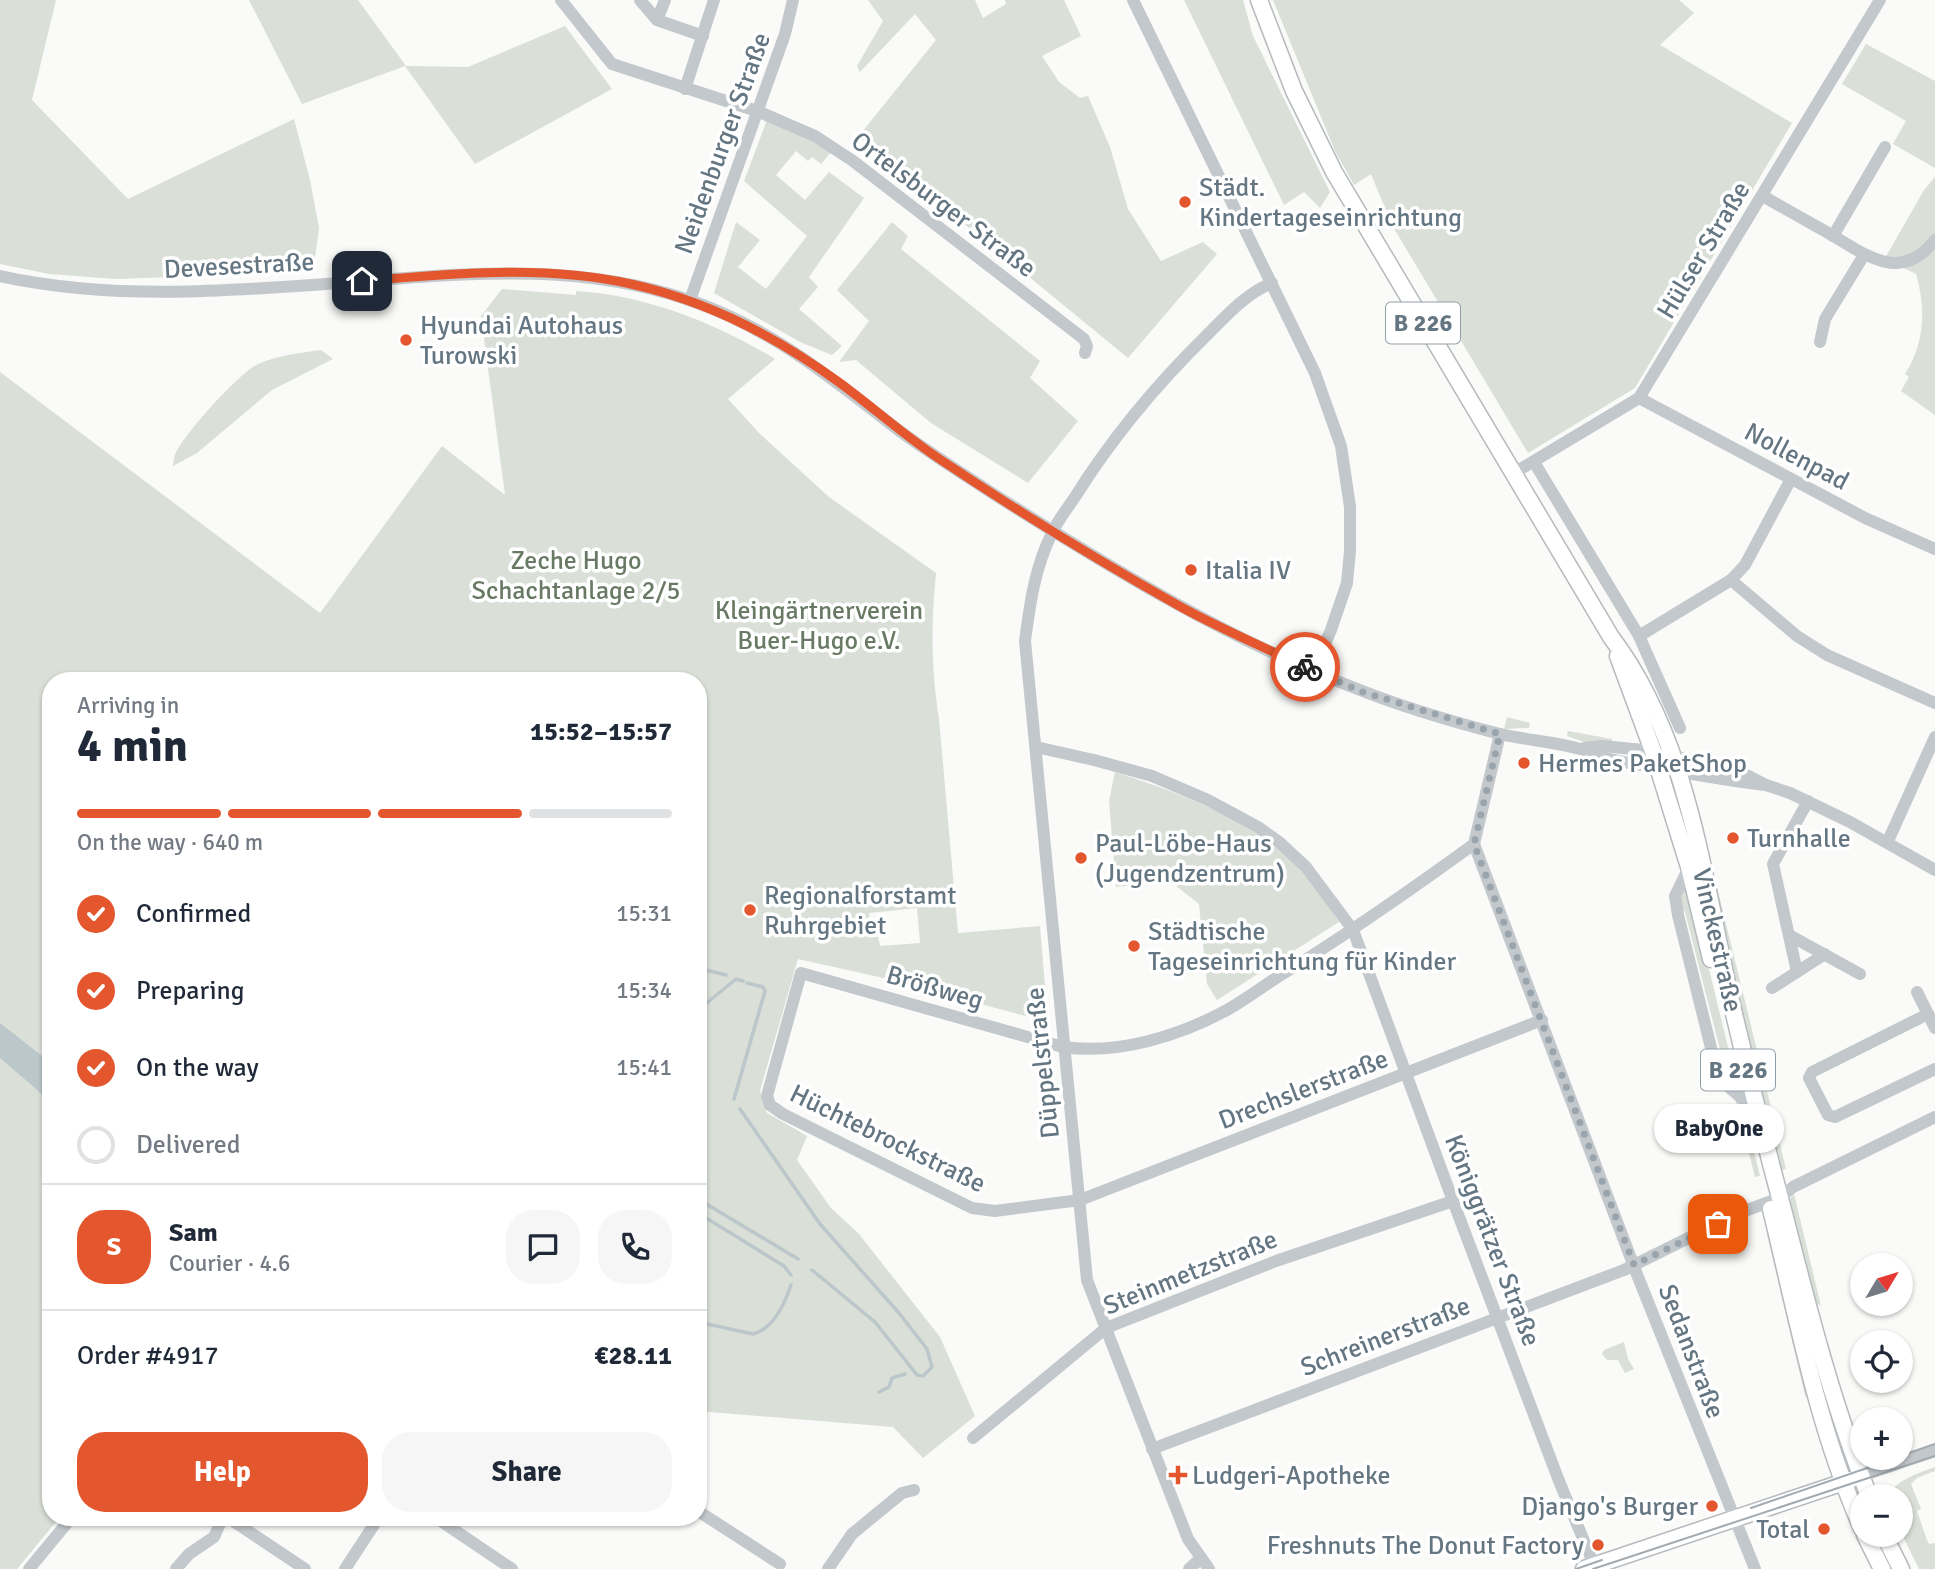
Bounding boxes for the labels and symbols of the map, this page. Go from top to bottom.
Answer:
street label: Neidenburger Straße [668,28,778,258]
street label: Ortelsburger Straße [845,125,1042,285]
place label: Städt. Kindertageseinrichtung [1199,172,1462,234]
street label: Hülser Straße [1650,176,1757,325]
marker: Städt. Kindertageseinrichtung [1177,194,1193,210]
street label: Devesestraße [163,246,315,286]
pin [332,251,392,311]
road number: B 226 [1386,302,1460,344]
place label: Hyundai Autohaus Turowski [420,310,623,372]
marker: Hyundai Autohaus Turowski [398,332,414,348]
street label: Nollenpad [1739,416,1854,498]
park label: Zeche Hugo Schachtanlage 2/5 [471,545,681,607]
place label: Italia IV [1205,555,1291,587]
marker: Italia IV [1183,562,1199,578]
park label: Kleingärtnerverein Buer-Hugo e.V. [715,595,923,657]
courier [1270,632,1340,702]
place label: Hermes PaketShop [1538,748,1747,780]
marker: Hermes PaketShop [1516,755,1532,771]
place label: Turnhalle [1747,823,1851,855]
place label: Paul-Löbe-Haus (Jugendzentrum) [1095,828,1285,890]
marker: Turnhalle [1725,830,1741,846]
marker: Paul-Löbe-Haus (Jugendzentrum) [1073,850,1089,866]
street label: Vinckestraße [1685,865,1749,1015]
place label: Regionalforstamt Ruhrgebiet [764,880,956,942]
marker: Regionalforstamt Ruhrgebiet [742,902,758,918]
place label: Städtische Tageseinrichtung für Kinder [1148,916,1456,978]
marker: Städtische Tageseinrichtung für Kinder [1126,938,1142,954]
street label: Brößweg [883,959,987,1017]
street label: Düppelstraße [1019,986,1067,1140]
street label: Drechslerstraße [1214,1043,1393,1137]
road number: B 226 [1701,1050,1775,1090]
street label: Hüchtebrockstraße [784,1078,991,1200]
callout: BabyOne [1653,1105,1783,1154]
street label: Königgrätzer Straße [1437,1130,1547,1351]
pin [1688,1194,1748,1254]
street label: Steinmetzstraße [1099,1223,1282,1322]
north arrow [1850,1253,1913,1316]
street label: Sedanstraße [1651,1280,1731,1423]
street label: Schreinerstraße [1296,1290,1475,1384]
place label: Ludgeri-Apotheke [1192,1460,1391,1492]
marker: Ludgeri-Apotheke [1170,1467,1186,1483]
place label: Django's Burger [1521,1491,1698,1523]
marker: Django's Burger [1704,1498,1720,1514]
place label: Total [1756,1514,1810,1546]
marker: Total [1816,1521,1832,1537]
place label: Freshnuts The Donut Factory [1267,1530,1584,1562]
marker: Freshnuts The Donut Factory [1590,1537,1606,1553]

